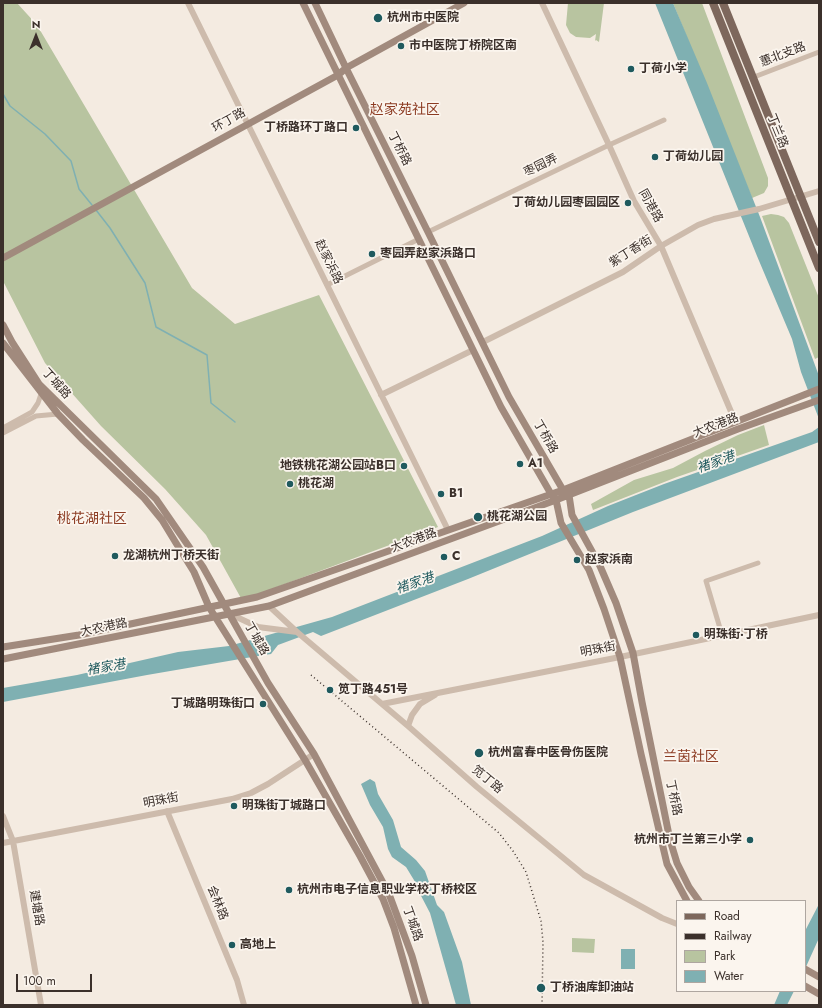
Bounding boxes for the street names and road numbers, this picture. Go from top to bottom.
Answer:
street label: 蕙北支路 [758,40,808,70]
street label: 环丁路 [210,106,248,136]
street label: 丁兰路 [764,112,790,150]
street label: 丁桥路 [384,130,414,168]
street label: 枣园弄 [522,152,560,180]
street label: 同港路 [635,187,665,225]
street label: 紫丁香街 [607,233,655,271]
street label: 赵家浜路 [311,237,345,287]
street label: 丁城路 [39,366,73,402]
street label: 大农港路 [691,411,741,441]
street label: 丁桥路 [530,418,560,456]
street label: 大农港路 [389,526,439,556]
street label: 大农港路 [79,616,129,640]
street label: 丁城路 [241,620,271,658]
street label: 明珠街 [579,639,617,661]
street label: 笕丁路 [469,763,505,797]
street label: 丁桥路 [662,779,684,817]
street label: 明珠街 [142,790,180,812]
street label: 会林路 [204,884,230,922]
street label: 建塘路 [26,889,46,927]
street label: 丁城路 [399,905,425,943]

